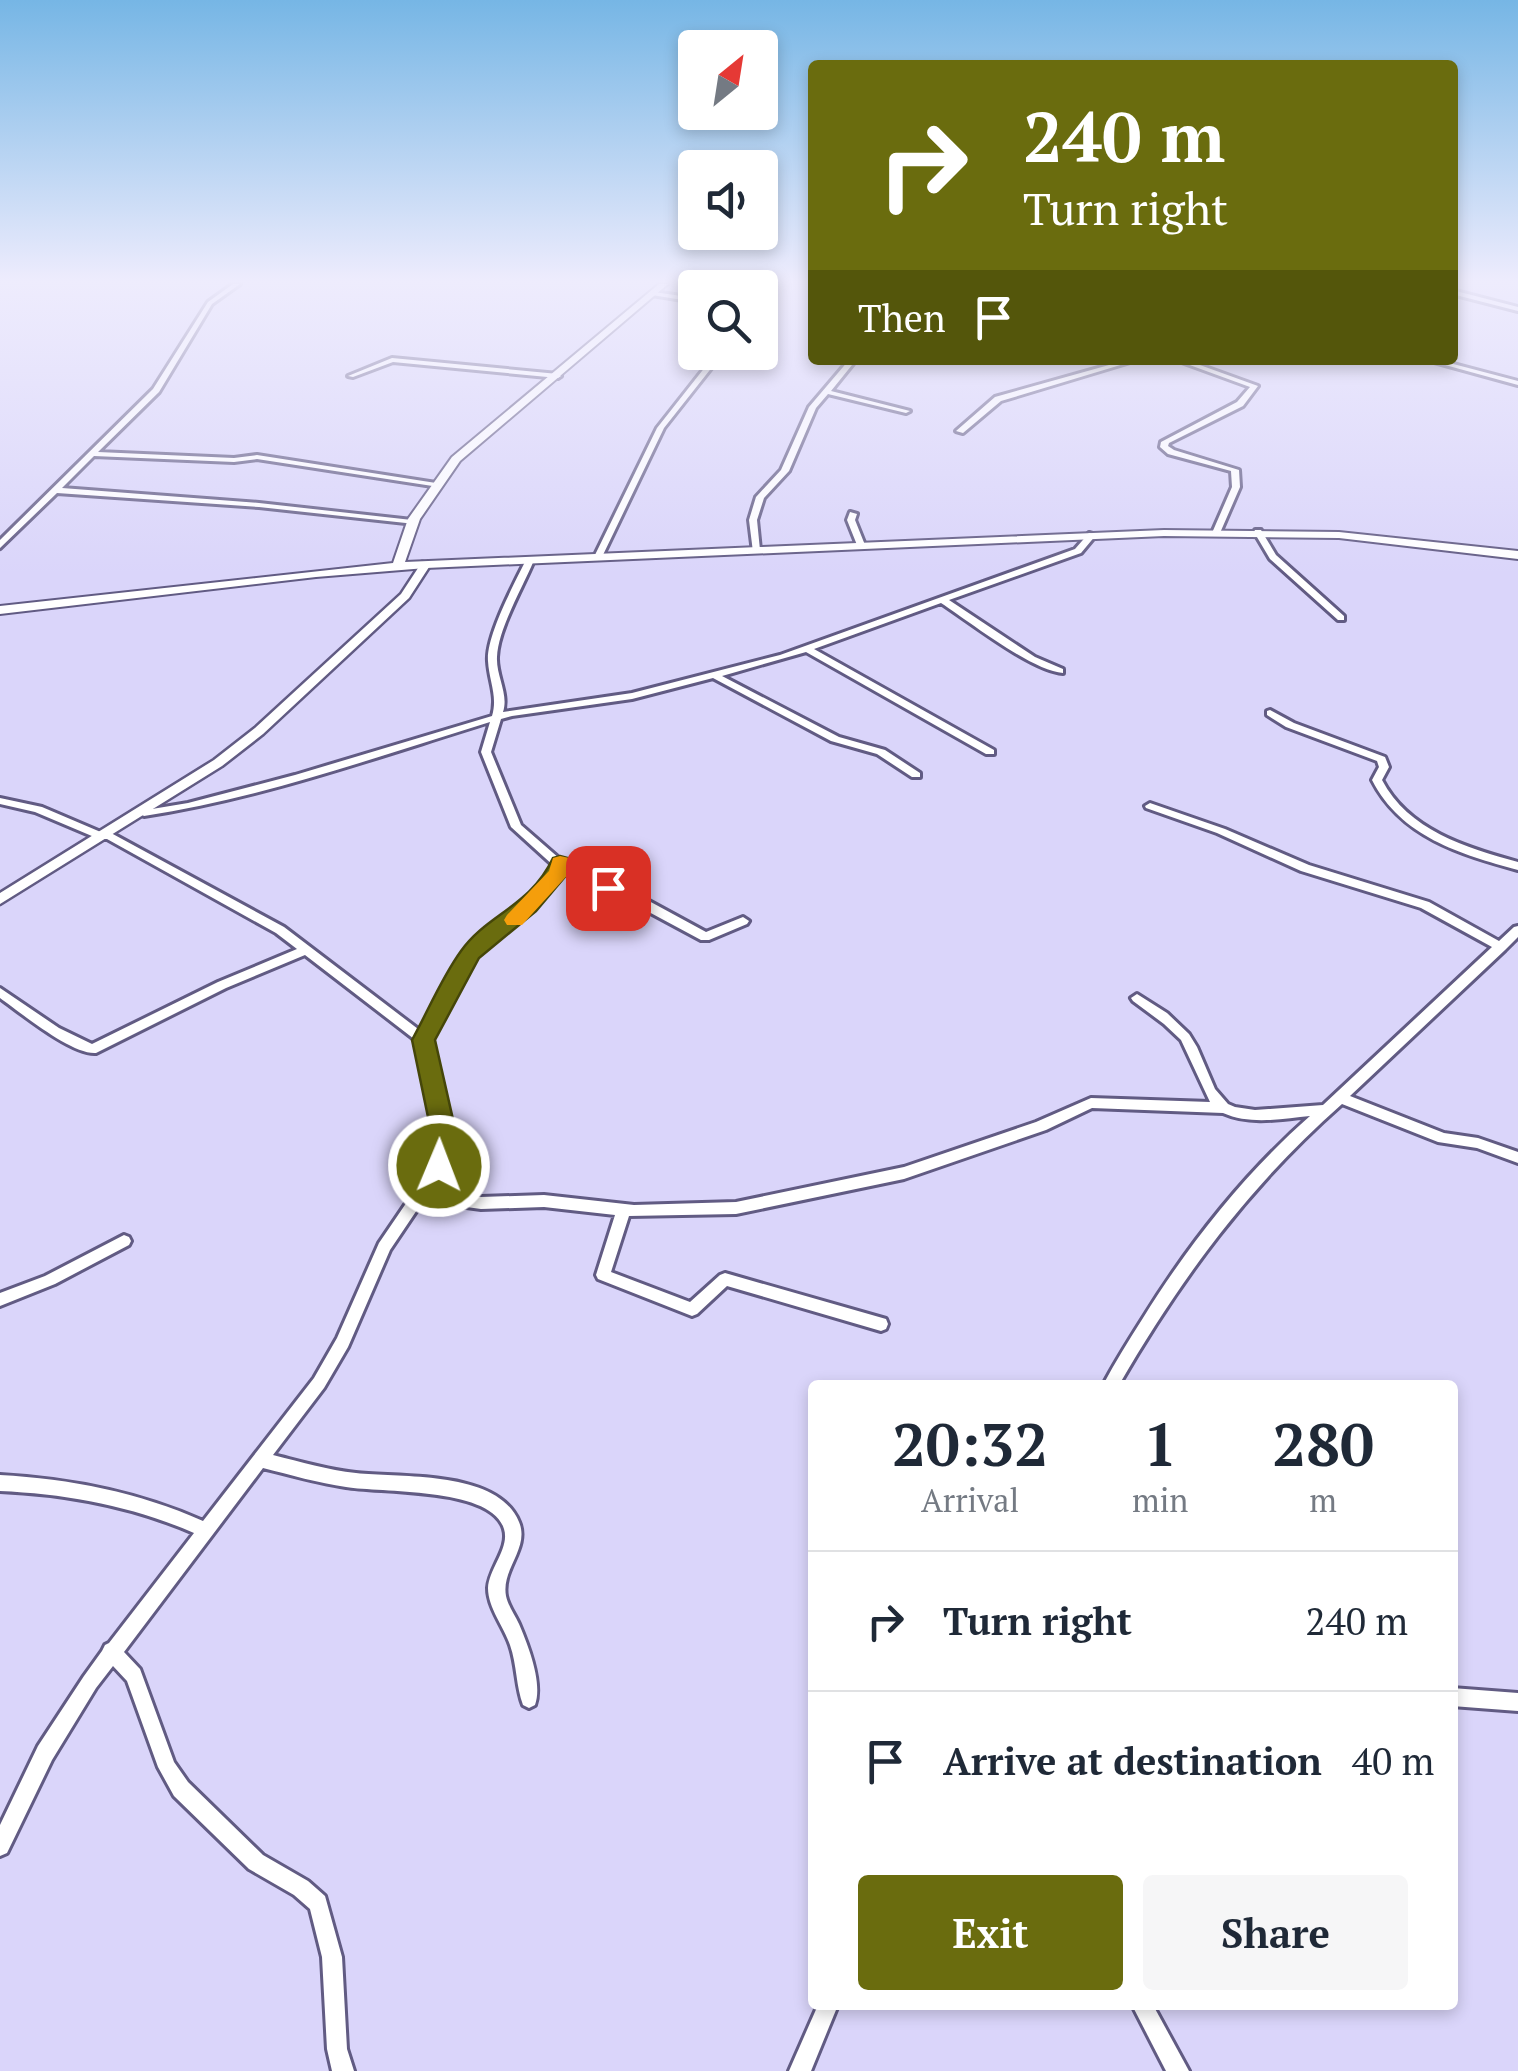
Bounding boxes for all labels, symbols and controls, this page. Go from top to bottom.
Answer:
north arrow [678,30,778,130]
map controls [678,30,778,370]
text: 240 m [1023,89,1225,182]
icon: right [858,100,988,230]
button: sound [678,150,778,250]
text: Turn right [1023,178,1228,238]
button: search [678,270,778,370]
icon: arrive [966,290,1021,345]
text: Then [858,293,946,343]
pin [566,846,651,931]
icon: arrive [581,861,636,916]
position arrow [387,1114,491,1218]
text: 20:32 [892,1404,1048,1483]
text: 1 [1143,1404,1177,1483]
text: 280 [1272,1404,1374,1483]
text: Arrival [921,1479,1019,1521]
text: min [1132,1479,1188,1521]
text: m [1309,1479,1337,1521]
icon: right [858,1594,913,1649]
text: Turn right [943,1596,1132,1646]
text: 240 m [1305,1596,1408,1646]
icon: arrive [858,1734,913,1789]
text: Arrive at destination [943,1736,1322,1786]
text: 40 m [1352,1736,1434,1786]
button: Exit [858,1875,1123,1990]
button: Share [1143,1875,1408,1990]

